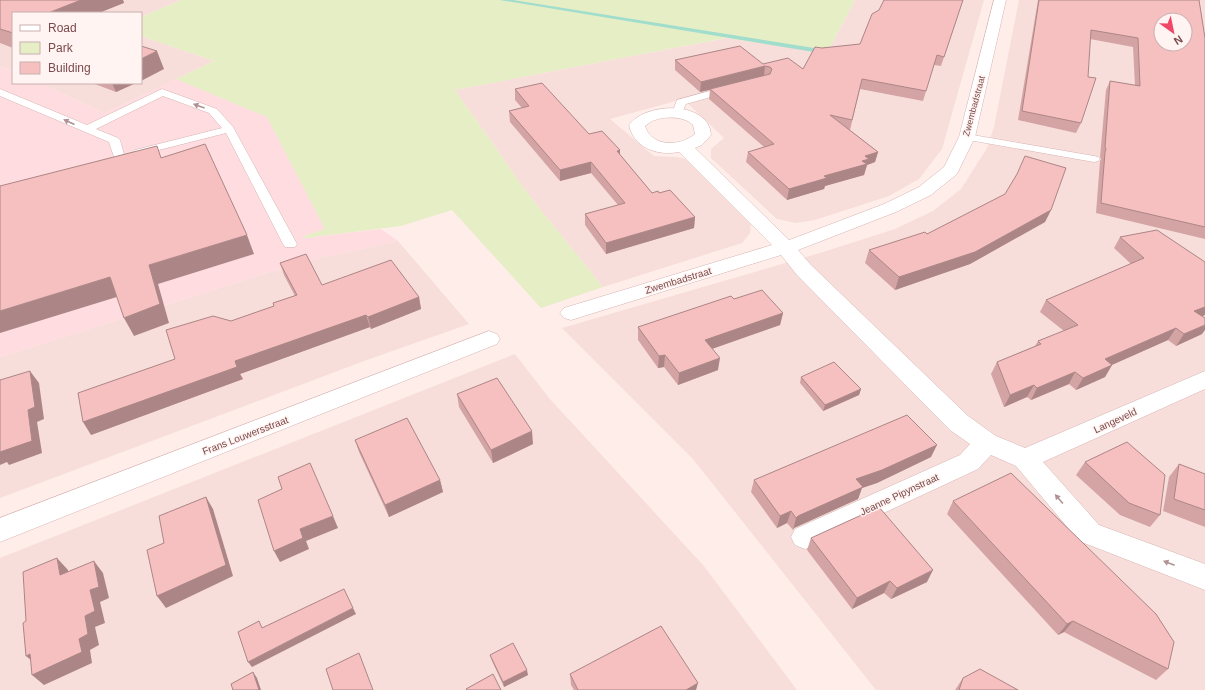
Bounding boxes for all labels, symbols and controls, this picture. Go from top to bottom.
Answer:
legend [12,12,142,84]
north arrow [1153,12,1193,52]
text: Road [48,21,77,35]
text: N [1172,33,1185,48]
text: Park [48,41,74,55]
text: Building [48,61,91,75]
street label: Zwembadstraat [961,74,987,137]
one-way arrow [193,102,205,108]
one-way arrow [63,119,74,125]
street label: Zwembadstraat [644,265,713,296]
street label: Langeveld [1092,406,1138,435]
street label: Frans Louwersstraat [201,414,290,457]
street label: Jeanne Pipynstraat [858,471,941,518]
one-way arrow [1055,494,1064,504]
one-way arrow [1162,560,1174,566]

